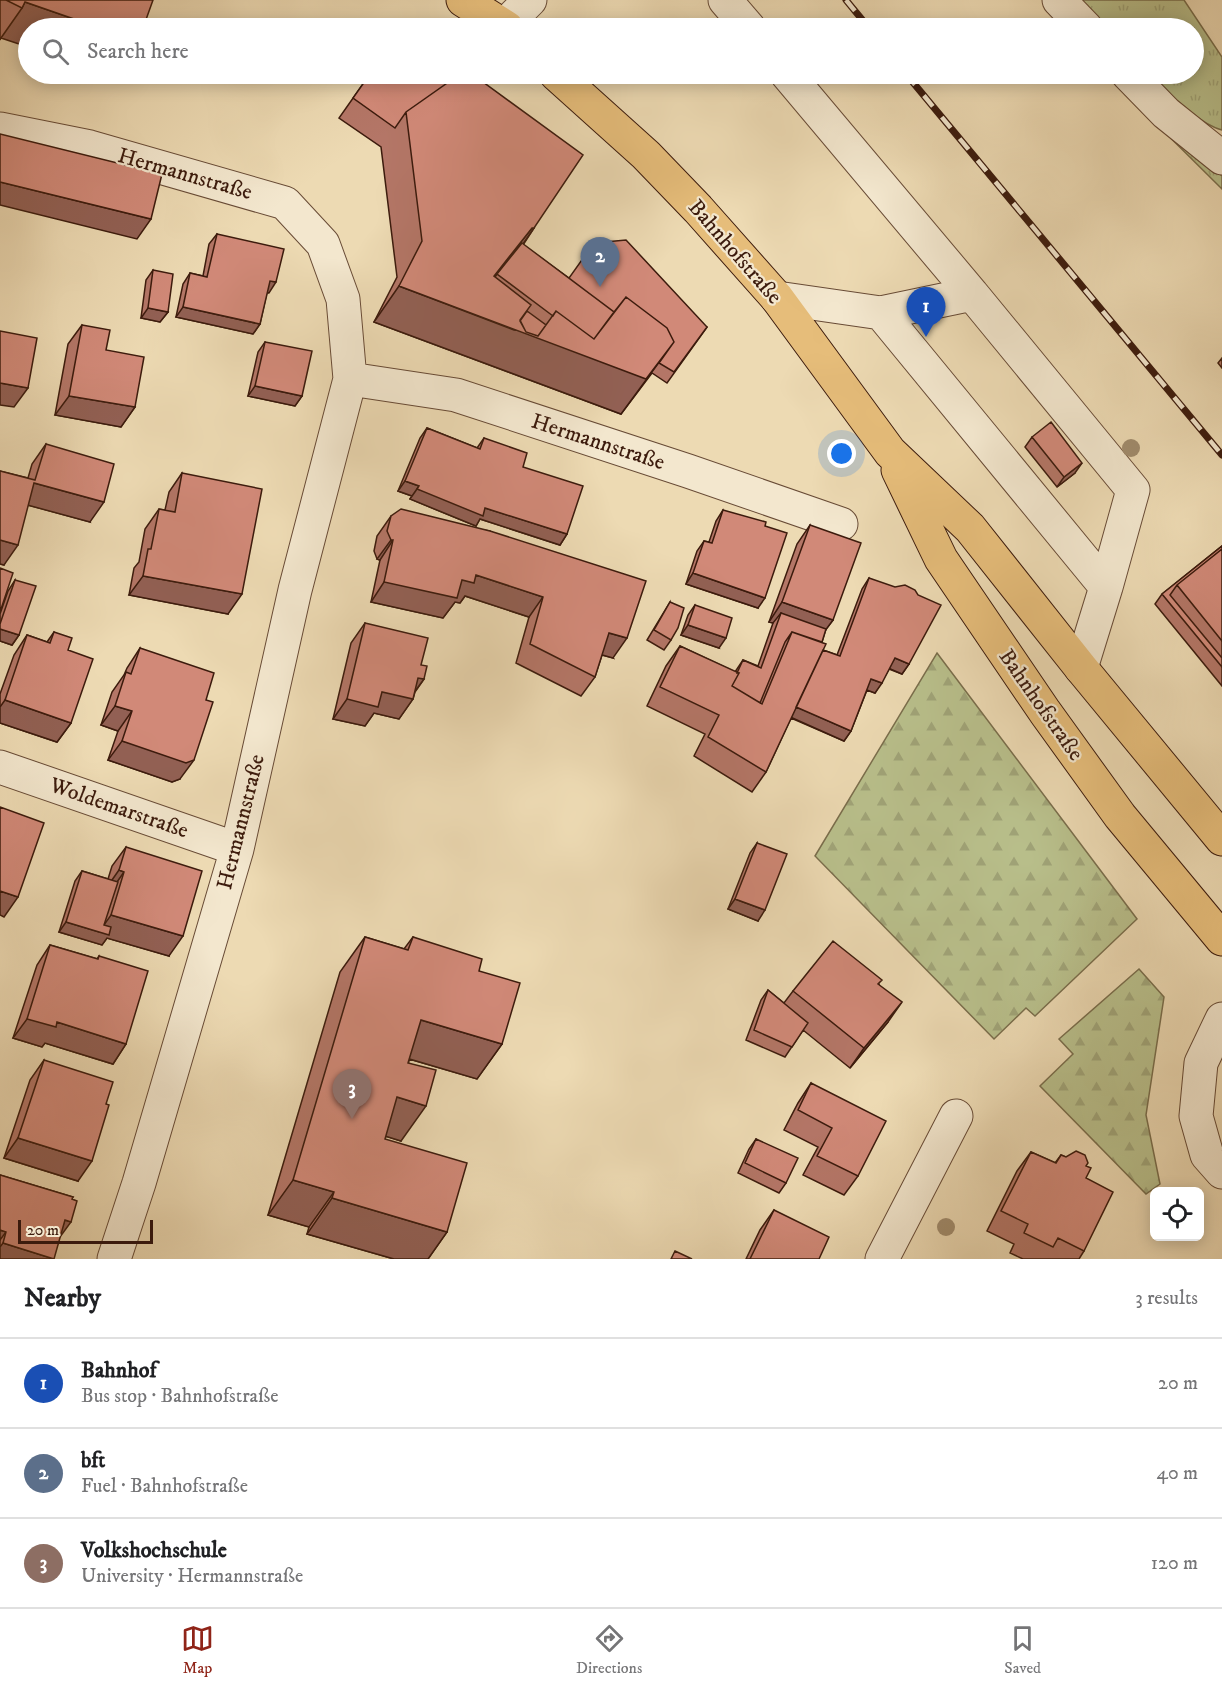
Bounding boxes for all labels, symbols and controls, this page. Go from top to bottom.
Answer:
search box [18,18,1204,84]
icon: search [39,35,72,68]
text: Search here [87,38,189,65]
street label: Hermannstraße [115,142,255,206]
street label: Bahnhofstraße [682,194,788,310]
pin: 2 [580,238,620,287]
pin: 1 [906,288,946,337]
street label: Hermannstraße [528,408,668,476]
your location [827,439,856,468]
street label: Bahnhofstraße [993,644,1089,766]
street label: Hermannstraße [211,751,271,893]
street label: Woldemarstraße [45,771,192,844]
pin: 3 [332,1070,372,1119]
map controls [1150,1187,1204,1241]
button: locate [1150,1187,1204,1241]
scale bar [18,1217,153,1244]
text: 20 m [27,1220,59,1240]
text: Nearby [24,1282,101,1315]
text: 3 results [1135,1286,1198,1311]
text: Bahnhof [81,1357,156,1384]
text: 1 [40,1371,47,1396]
text: 20 m [1158,1371,1198,1396]
text: Bus stop · Bahnhofstraße [81,1384,278,1409]
text: bft [81,1447,105,1474]
text: 2 [39,1461,48,1486]
text: 40 m [1156,1461,1198,1486]
text: Fuel · Bahnhofstraße [81,1474,248,1499]
text: Volkshochschule [81,1537,227,1564]
text: 3 [40,1551,47,1576]
text: 120 m [1151,1551,1198,1576]
text: University · Hermannstraße [81,1564,303,1589]
tab: Map [181,1622,214,1678]
tab: Directions [576,1622,642,1678]
tab: Saved [1004,1622,1041,1678]

